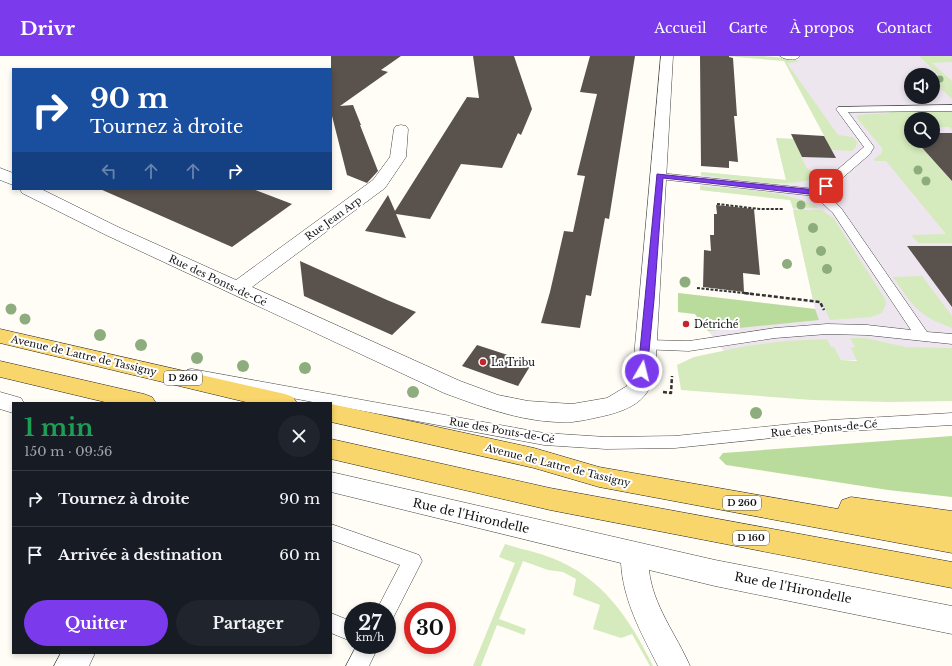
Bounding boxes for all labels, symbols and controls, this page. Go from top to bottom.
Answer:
text: Drivr [20,17,75,40]
text: Accueil [654,19,707,37]
text: Carte [729,19,768,37]
text: À propos [790,19,854,37]
text: Contact [876,19,932,37]
map controls [904,68,940,148]
button: sound [904,68,940,104]
text: 90 m [90,81,168,116]
icon: right [24,84,76,136]
button: search [904,112,940,148]
text: Tournez à droite [90,116,243,138]
icon: left [98,160,120,182]
icon: ahead [140,160,162,182]
icon: ahead [182,160,204,182]
icon: right [224,160,246,182]
pin [809,169,843,203]
icon: arrive [815,175,837,197]
street label: Rue Jean Arp [302,193,364,243]
street label: Rue des Ponts-de-Cé [167,252,269,309]
place label: Détriché [694,318,739,331]
marker: Détriché [681,319,691,329]
street label: Avenue de Lattre de Tassigny [9,332,159,379]
position arrow [621,350,663,392]
place label: La Tribu [491,356,535,369]
marker: La Tribu [478,357,488,367]
road number: D 260 [164,371,202,385]
text: 1 min [24,413,94,442]
button: close [278,415,320,457]
street label: Rue des Ponts-de-Cé [448,415,556,446]
street label: Rue des Ponts-de-Cé [770,417,878,440]
street label: Avenue de Lattre de Tassigny [483,441,632,490]
text: 150 m · 09:56 [24,443,112,460]
icon: right [24,488,46,510]
text: Tournez à droite [58,489,190,508]
text: 90 m [279,489,320,508]
street label: Rue de l'Hirondelle [411,495,531,536]
road number: D 260 [723,496,761,510]
road number: D 160 [733,531,769,545]
icon: arrive [24,544,46,566]
text: Arrivée à destination [58,545,222,564]
text: 60 m [279,545,320,564]
street label: Rue de l'Hirondelle [733,569,853,606]
button: Quitter [24,600,168,646]
button: Partager [176,600,320,646]
speed limit sign: 30 [404,602,456,654]
text: 27 [358,611,382,635]
text: km/h [356,631,384,644]

